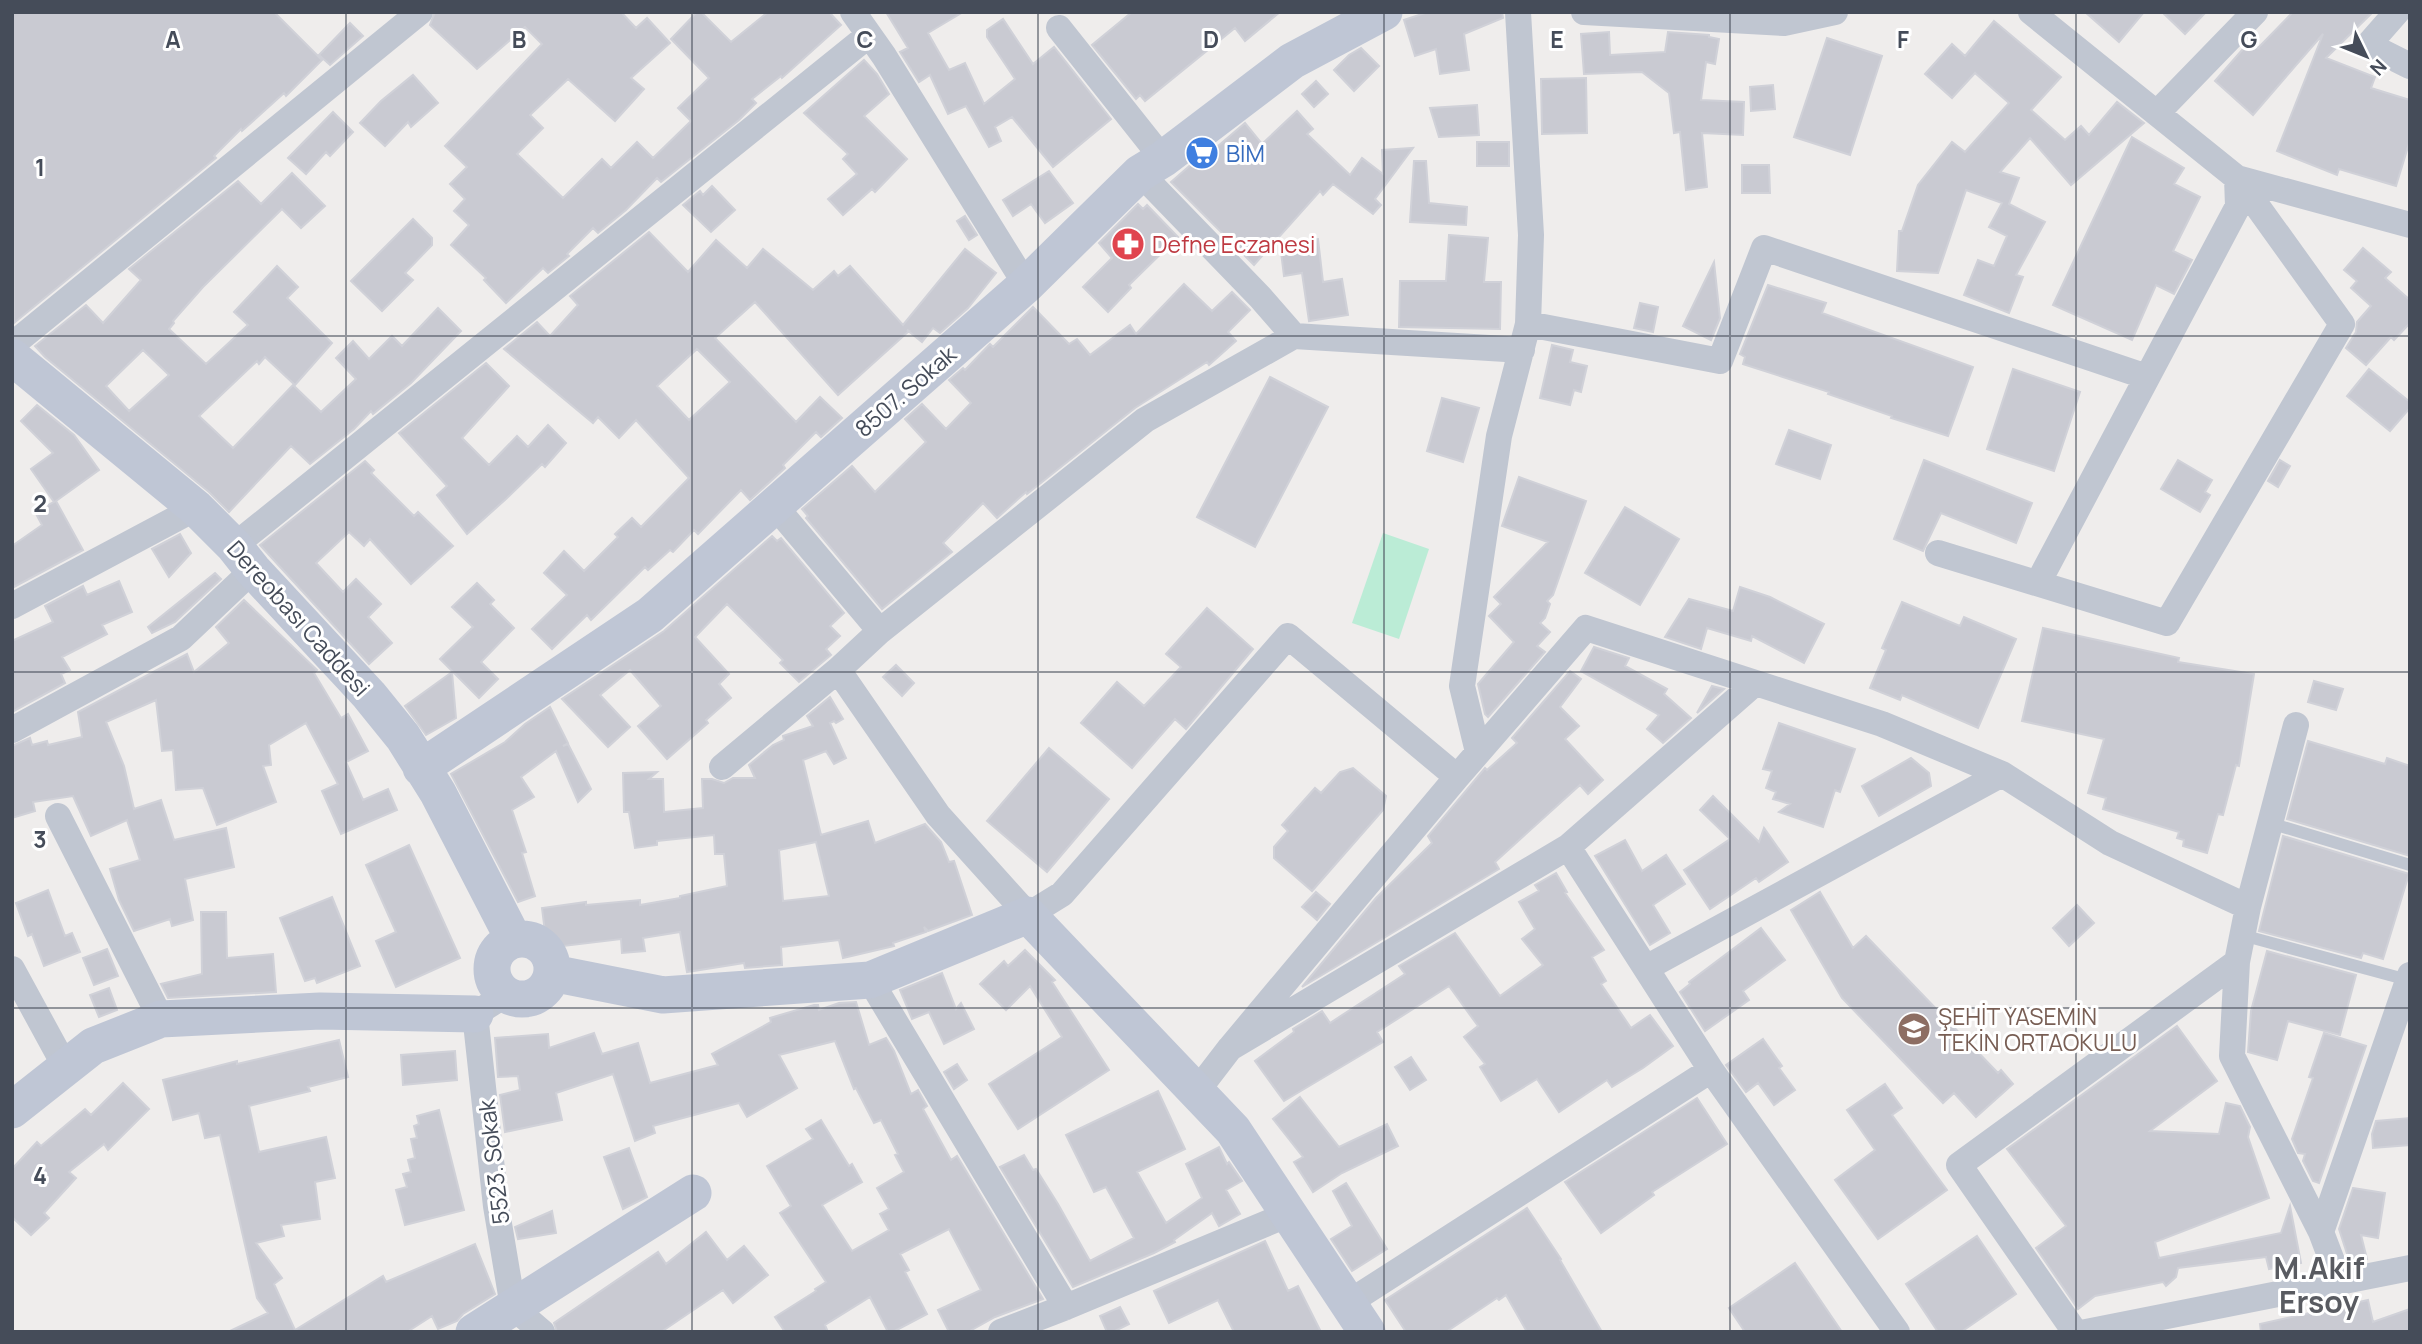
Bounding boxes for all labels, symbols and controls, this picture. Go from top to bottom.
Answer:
north arrow [2331,21,2401,91]
text: A [165,23,181,55]
text: B [512,23,526,55]
text: C [857,23,874,55]
text: D [1203,23,1219,55]
text: E [1550,23,1564,55]
text: F [1897,23,1909,55]
text: G [2241,23,2258,55]
text: N [2364,54,2393,81]
supermarket icon: BİM [1183,134,1221,172]
place label: BİM [1226,137,1265,169]
text: 1 [35,151,45,183]
pharmacy icon: Defne Eczanesi [1109,225,1147,263]
place label: Defne Eczanesi [1152,228,1315,260]
street label: 8507. Sokak [848,338,963,444]
text: 2 [33,487,47,519]
street label: Dereobası Caddesi [220,533,378,703]
text: 3 [33,823,47,855]
place label: ŞEHİT YASEMİN TEKİN ORTAOKULU [1938,1000,2137,1058]
school or university icon: ŞEHİT YASEMİN TEKİN ORTAOKULU [1895,1010,1933,1048]
street label: 5523. Sokak [469,1097,517,1226]
text: 4 [33,1159,47,1191]
district label: M.Akif Ersoy [2274,1247,2365,1322]

